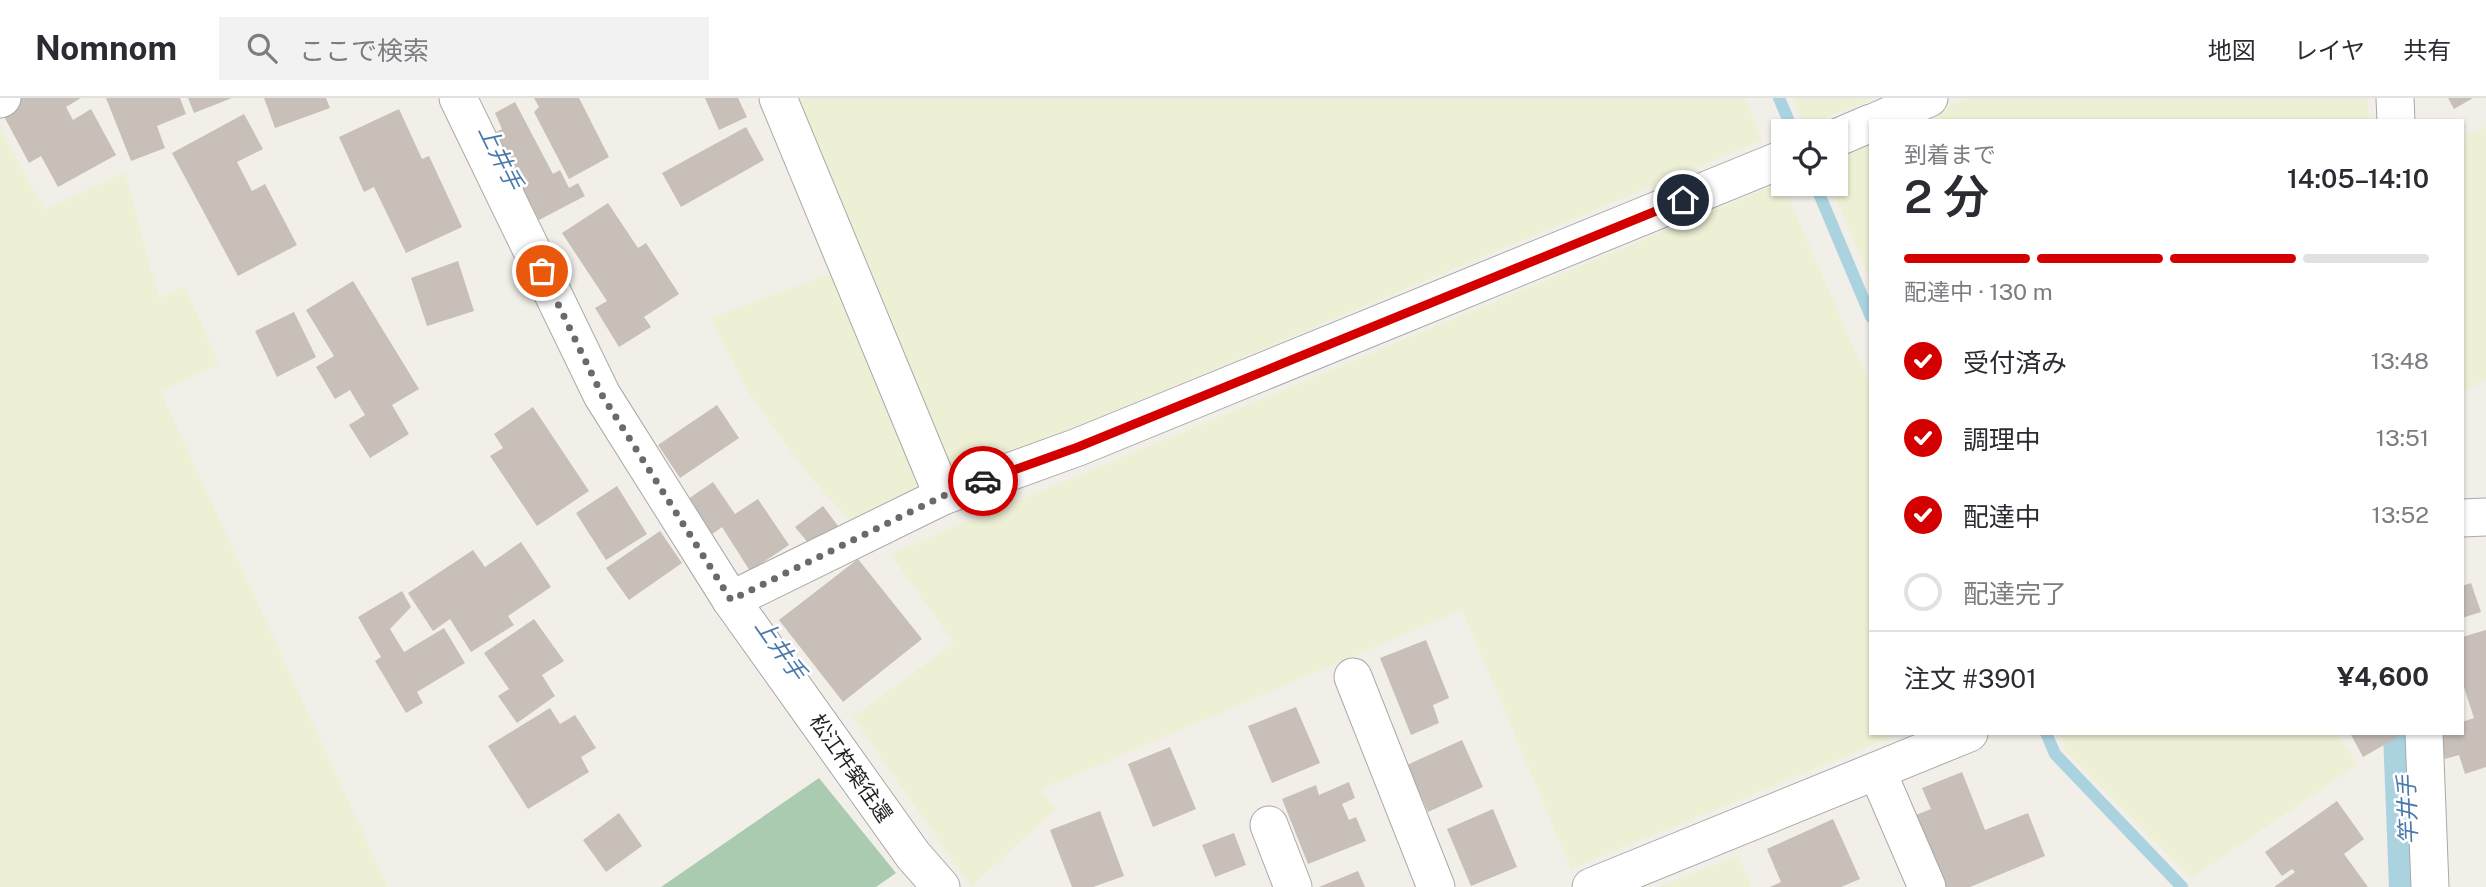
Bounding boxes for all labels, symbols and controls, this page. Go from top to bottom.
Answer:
search box [219,17,709,80]
text: Nomnom [35,29,177,67]
icon: search [243,29,281,67]
text: ここで検索 [299,35,429,66]
text: 地図 [2208,36,2256,64]
text: レイヤ [2294,36,2365,64]
text: 共有 [2403,36,2451,64]
map controls [1771,119,1848,196]
button: locate [1771,119,1848,196]
water label: 上井手 [474,120,529,196]
text: 到着まで [1904,141,1996,168]
text: 14:05–14:10 [2287,163,2429,194]
text: 2 分 [1904,169,1989,223]
pin [1653,170,1713,230]
icon: home [1664,181,1702,219]
pin [512,241,572,301]
icon: bag [523,252,561,290]
text: 配達中 · 130 m [1904,278,2053,305]
icon: check [1904,342,1942,380]
text: 受付済み [1963,347,2067,378]
text: 13:48 [2371,347,2429,374]
icon: check [1904,419,1942,457]
text: 調理中 [1963,424,2041,455]
text: 13:51 [2376,424,2429,451]
courier [948,446,1018,516]
icon: car [964,462,1002,500]
icon: check [1904,496,1942,534]
text: 配達中 [1963,501,2041,532]
text: 13:52 [2372,501,2429,528]
text: 配達完了 [1963,578,2067,609]
water label: 上井手 [750,613,813,687]
text: ¥4,600 [2337,661,2429,692]
text: 注文 #3901 [1904,663,2037,694]
street label: 松江杵築往還 [805,709,897,827]
water label: 竿井手 [2392,773,2422,845]

